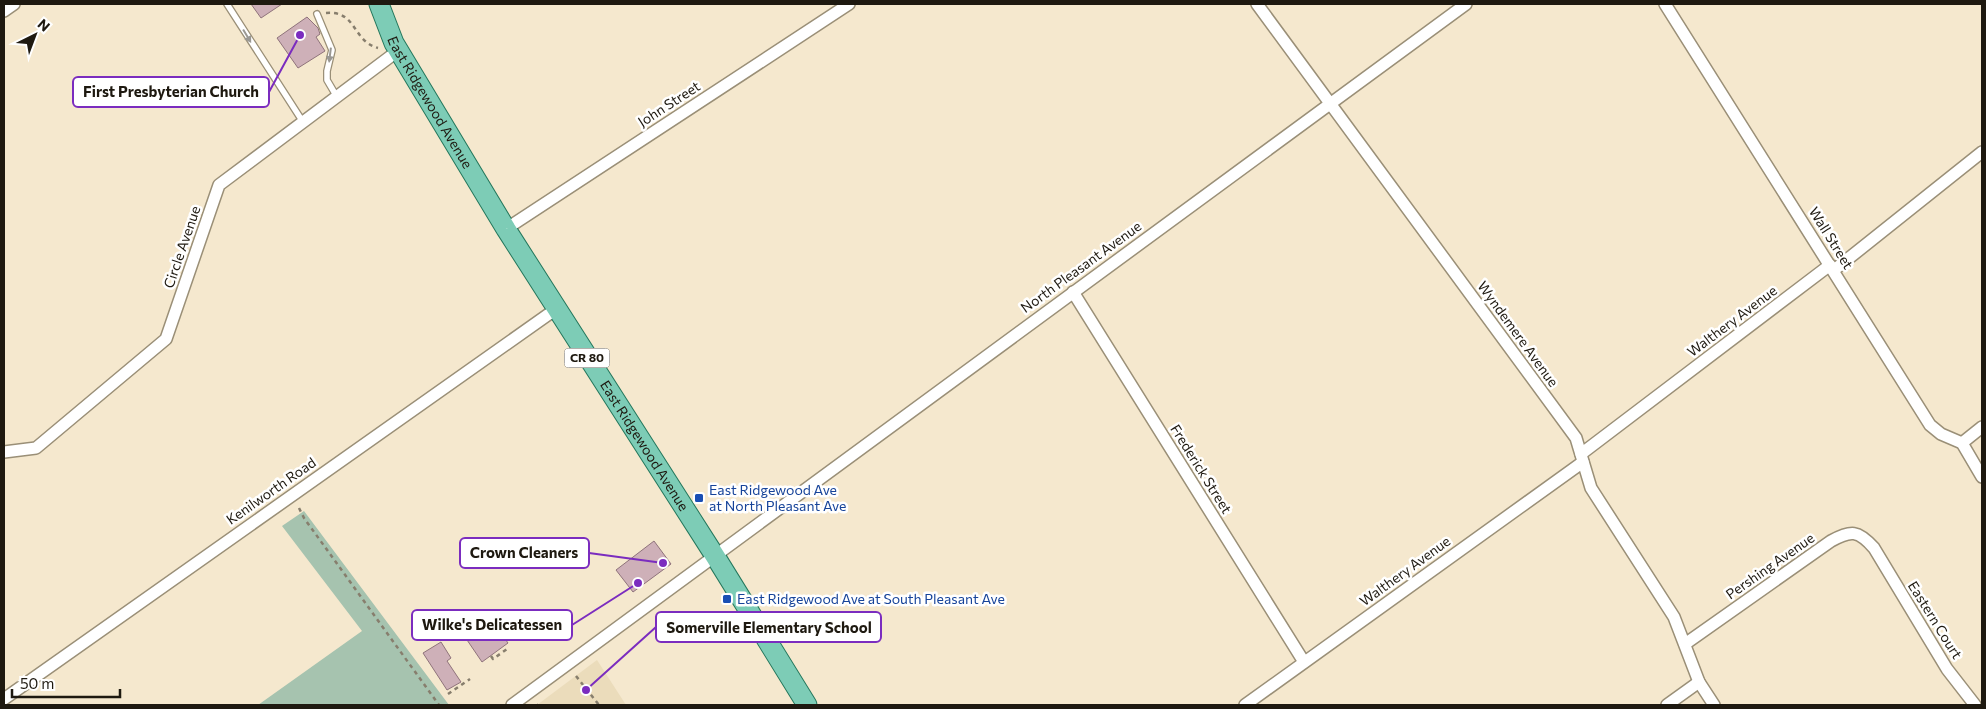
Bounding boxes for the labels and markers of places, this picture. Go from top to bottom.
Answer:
callout: First Presbyterian Church [73,77,269,107]
place label: East Ridgewood Ave at North Pleasant Ave [709,481,846,514]
marker: East Ridgewood Ave at North Pleasant Ave [693,492,705,504]
callout: Crown Cleaners [460,538,589,568]
place label: East Ridgewood Ave at South Pleasant Ave [737,590,1005,607]
marker: East Ridgewood Ave at South Pleasant Ave [721,593,733,605]
callout: Wilke's Delicatessen [412,610,572,640]
callout: Somerville Elementary School [656,612,881,642]

